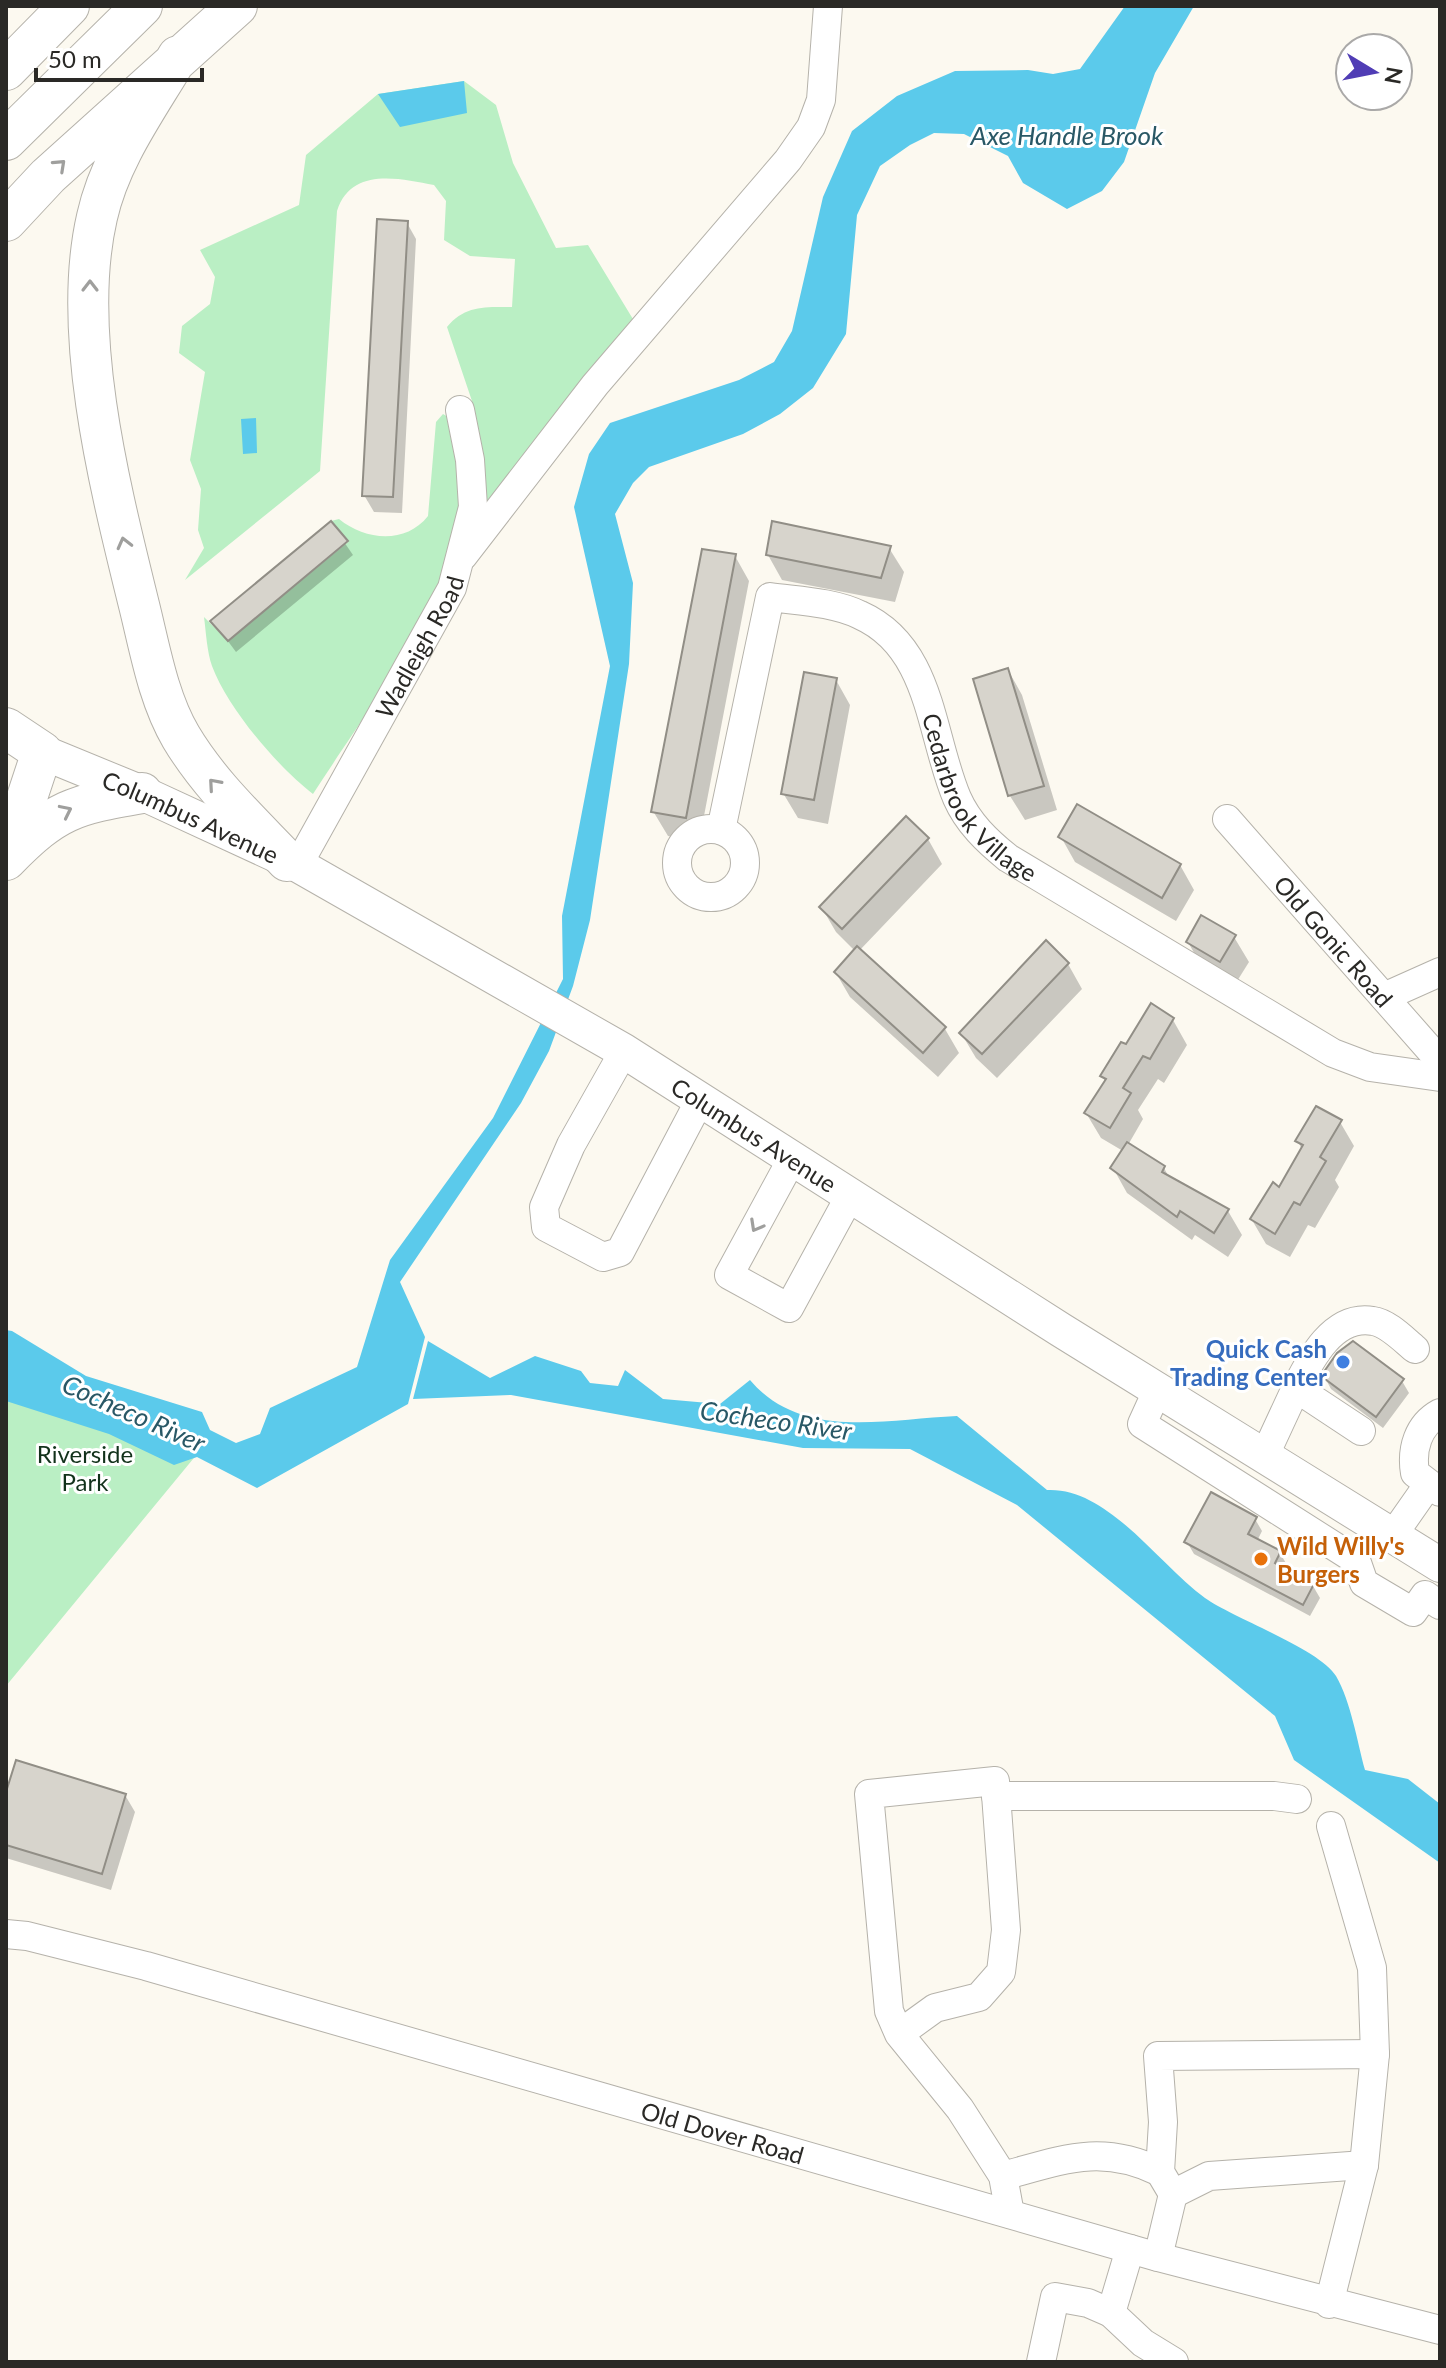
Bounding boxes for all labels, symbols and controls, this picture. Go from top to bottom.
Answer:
scale bar [36,32,202,82]
north arrow [1334,32,1414,112]
text: 50 m [48,44,102,73]
text: N [1379,65,1409,86]
water label: Axe Handle Brook [970,119,1164,151]
one-way arrow [51,159,65,174]
one-way arrow [81,279,98,292]
one-way arrow [117,537,134,551]
street label: Wadleigh Road [368,573,469,723]
street label: Cedarbrook Village [917,710,1043,887]
street label: Columbus Avenue [98,764,283,869]
one-way arrow [209,778,224,793]
one-way arrow [57,805,72,821]
street label: Old Gonic Road [1269,869,1400,1012]
street label: Columbus Avenue [666,1071,842,1198]
one-way arrow [750,1217,765,1232]
place label: Quick Cash Trading Center [1170,1334,1327,1391]
marker: Quick Cash Trading Center [1334,1353,1352,1371]
water label: Cocheco River [58,1367,211,1459]
water label: Cocheco River [698,1394,855,1447]
park label: Riverside Park [37,1439,133,1496]
place label: Wild Willy's Burgers [1277,1531,1405,1588]
marker: Wild Willy's Burgers [1252,1550,1270,1568]
street label: Old Dover Road [638,2095,808,2169]

